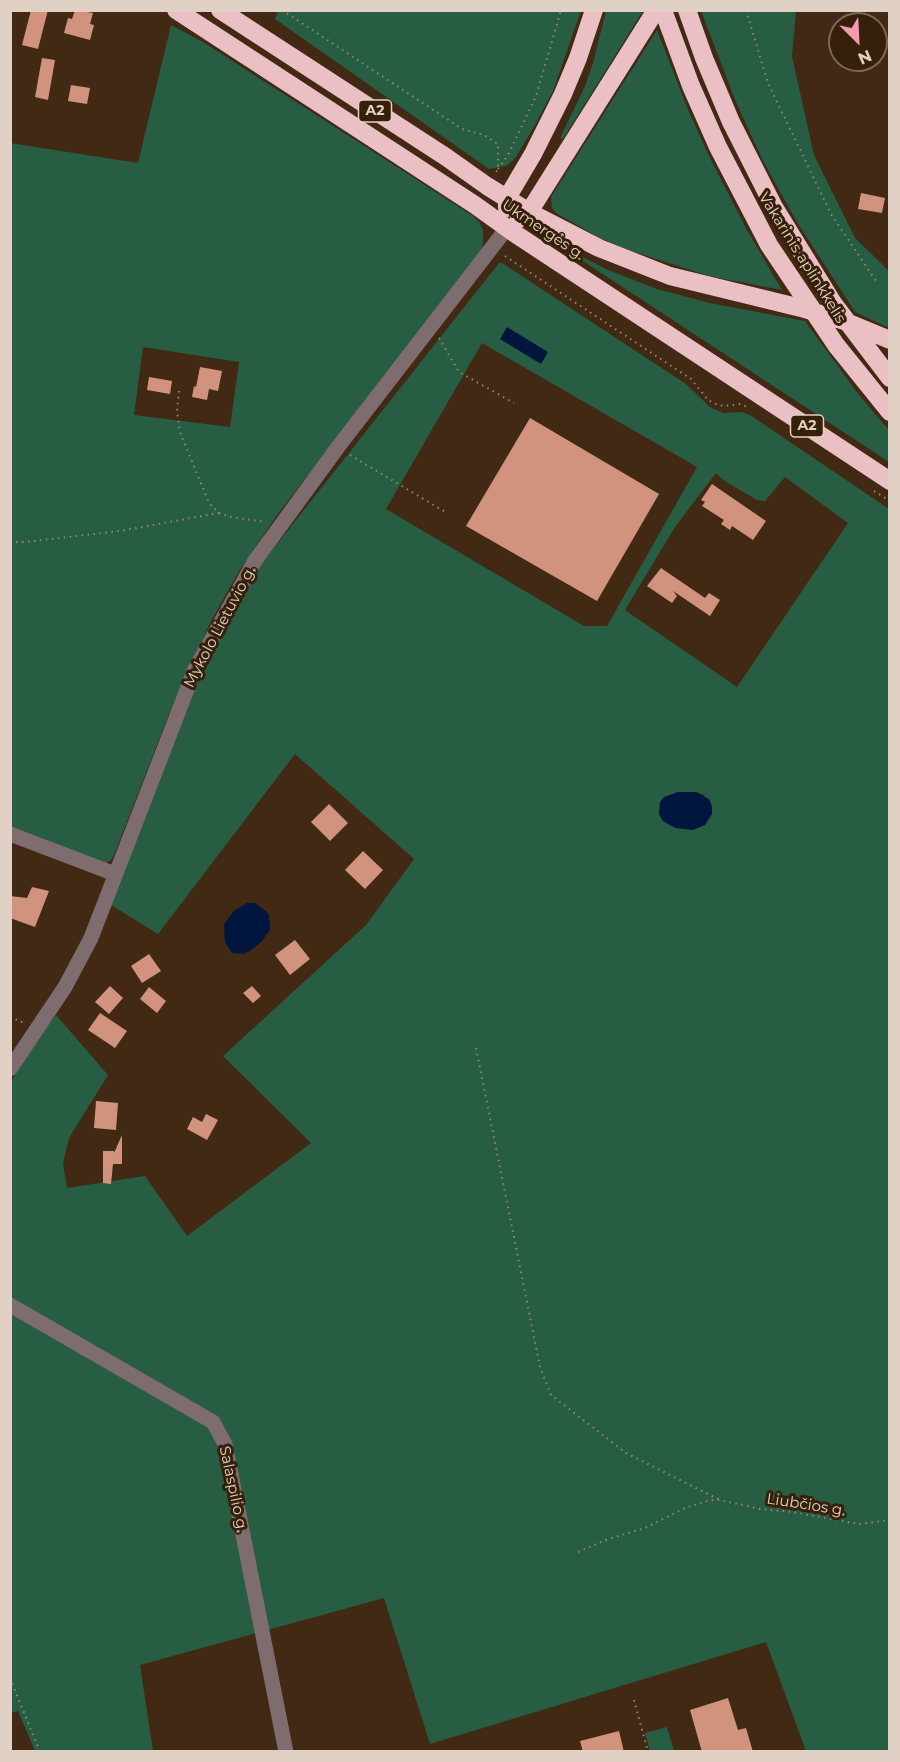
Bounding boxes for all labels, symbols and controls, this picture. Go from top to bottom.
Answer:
north arrow [828,12,888,72]
text: N [855,46,874,68]
road number: A2 [358,100,392,122]
street label: Vakarinis aplinkkelis [754,189,850,327]
street label: Ukmergės g. [498,196,588,264]
road number: A2 [790,415,824,437]
street label: Mykolo Lietuvio g. [180,563,260,691]
street label: Salaspilio g. [215,1444,251,1534]
street label: Liubčios g. [765,1490,847,1520]

